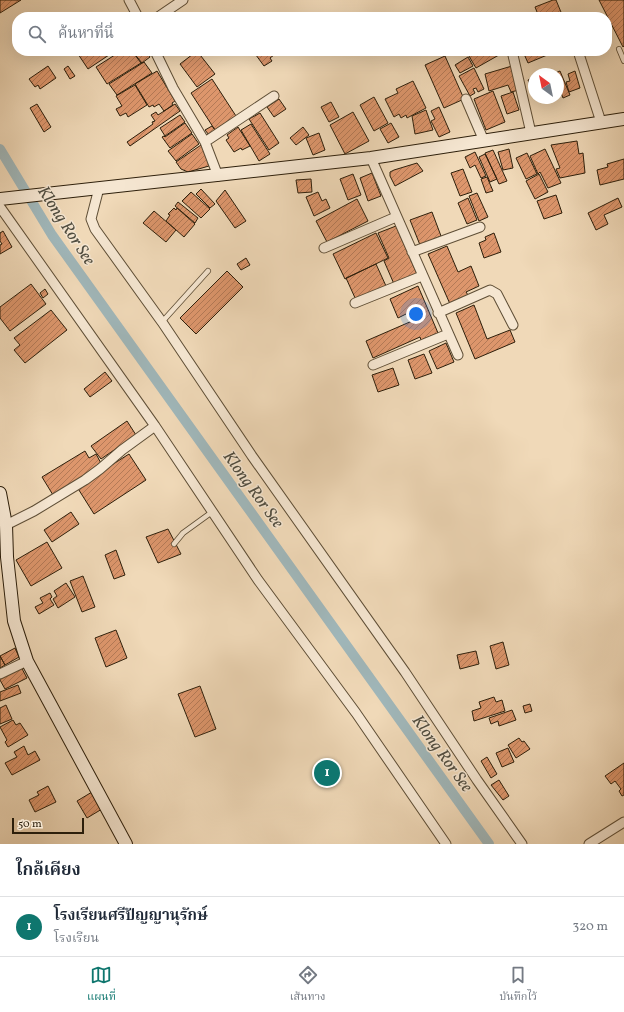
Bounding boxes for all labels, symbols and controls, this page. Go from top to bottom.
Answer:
search box [12,12,612,56]
icon: search [26,23,48,45]
text: ค้นหาที่นี่ [58,24,114,45]
north arrow [528,68,564,104]
water label: Klong Ror See [32,182,100,271]
your location [406,304,426,324]
water label: Klong Ror See [217,447,289,534]
water label: Klong Ror See [406,711,478,798]
pin: 1 [314,758,340,788]
scale bar [12,816,84,835]
text: 50 m [18,817,42,832]
text: ใกล้เคียง [16,859,81,882]
text: โรงเรียนศรีปัญญานุรักษ์ [54,906,208,927]
text: 1 [26,918,32,936]
text: 320 m [573,918,608,936]
text: โรงเรียน [54,930,99,948]
tab: แผนที่ [87,964,116,1006]
tab: เส้นทาง [290,964,326,1006]
tab: บันทึกไว้ [500,964,537,1006]

